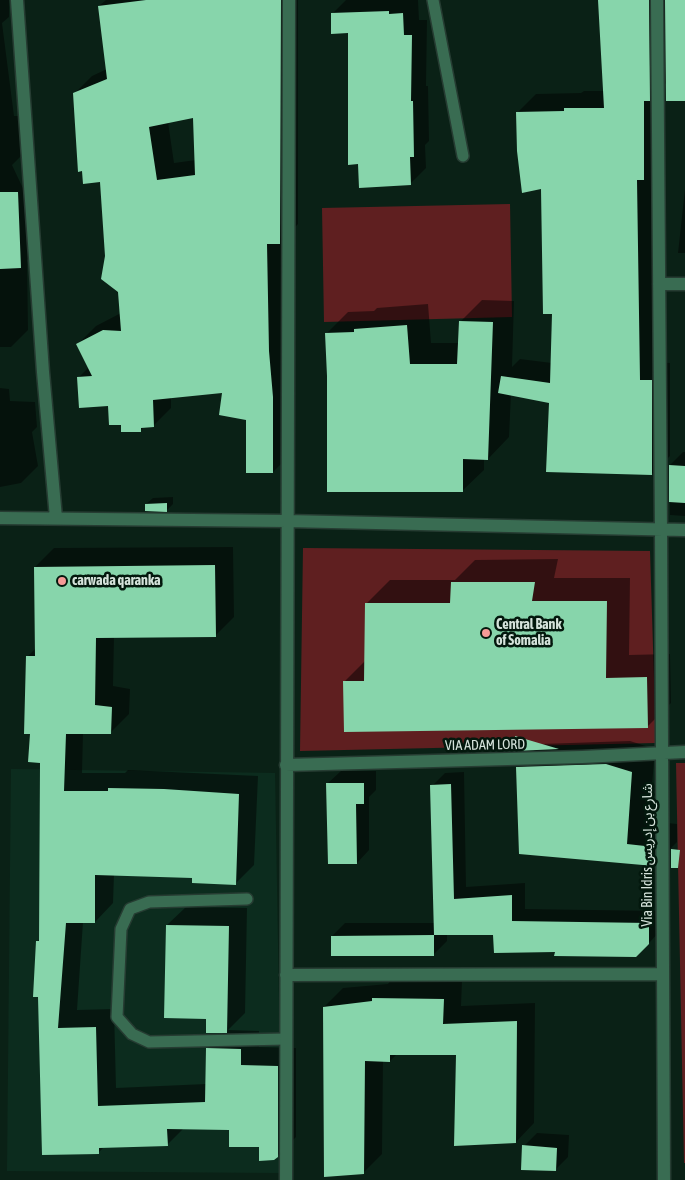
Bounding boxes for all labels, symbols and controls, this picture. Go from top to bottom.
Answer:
place label: carwada qaranka [72,573,161,589]
marker: carwada qaranka [56,575,68,587]
place label: Central Bank of Somalia [496,617,562,650]
marker: Central Bank of Somalia [480,627,492,639]
street label: VIA ADAM LORD [445,736,525,754]
street label: Via Bin Idris شارع بن إدريس [640,783,656,927]

